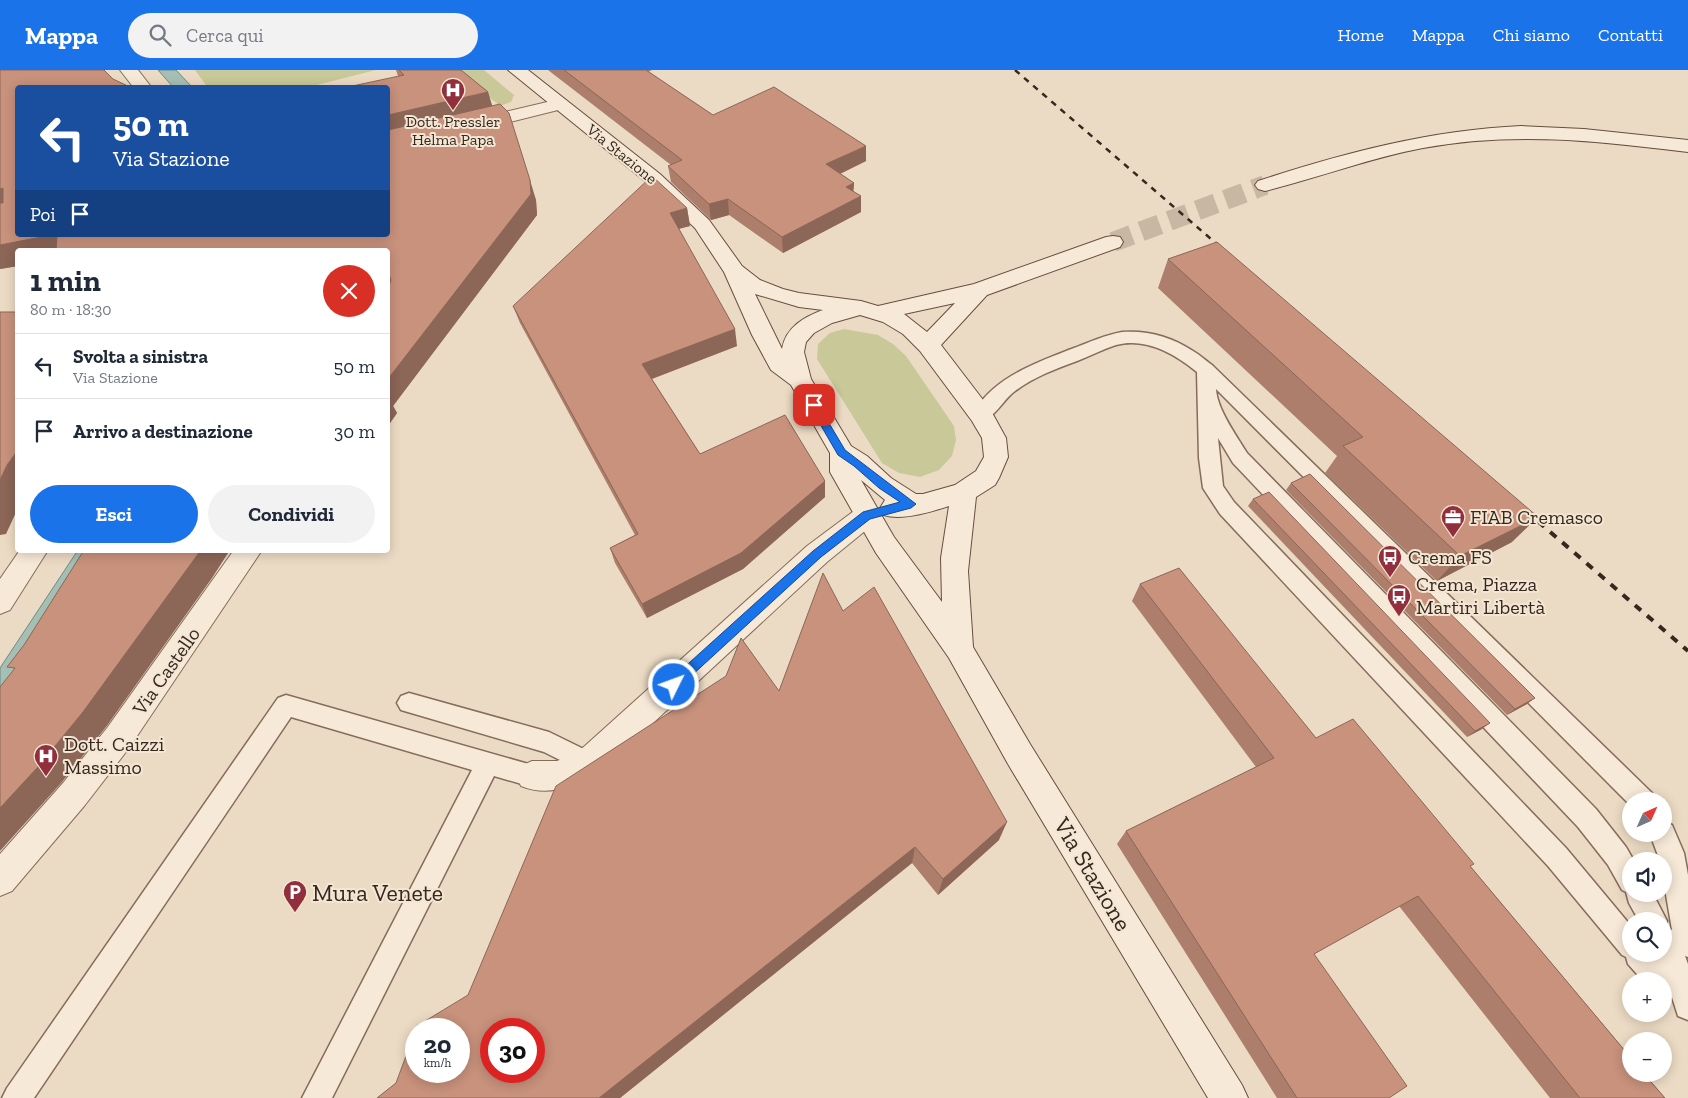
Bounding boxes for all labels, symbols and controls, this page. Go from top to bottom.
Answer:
search box [128,13,478,58]
text: Mappa [25,21,98,50]
icon: search [146,21,174,49]
text: Cerca qui [186,24,264,47]
text: Home [1338,24,1384,46]
text: Mappa [1412,24,1465,46]
text: Chi siamo [1493,24,1570,46]
text: Contatti [1598,24,1663,46]
hospital icon: Dott. Pressler Helma Papa [440,77,466,111]
text: 50 m [113,103,189,145]
icon: left [30,105,95,170]
place label: Dott. Pressler Helma Papa [406,112,500,149]
street label: Via Stazione [582,119,661,188]
text: Via Stazione [113,145,230,172]
icon: arrive [66,200,94,228]
text: Poi [30,203,56,226]
text: 1 min [30,263,101,299]
button: close [323,265,375,317]
text: 80 m · 18:30 [30,300,111,319]
text: Svolta a sinistra [73,345,208,368]
icon: left [30,352,58,380]
text: 50 m [334,355,375,378]
text: Via Stazione [73,368,158,387]
pin [793,384,835,426]
icon: arrive [800,391,828,419]
icon: arrive [30,417,58,445]
text: Arrivo a destinazione [73,420,253,443]
text: 30 m [334,420,375,443]
button: Esci [30,485,198,543]
button: Condividi [208,485,375,543]
office icon: FIAB Cremasco [1440,504,1466,538]
place label: FIAB Cremasco [1470,505,1603,529]
bus stop icon: Crema FS [1377,544,1403,578]
place label: Crema FS [1408,545,1492,569]
place label: Crema, Piazza Martiri Libertà [1416,572,1545,619]
bus stop icon: Crema, Piazza Martiri Libertà [1386,583,1412,617]
street label: Via Castello [127,623,205,720]
position arrow [647,658,699,710]
place label: Dott. Caizzi Massimo [64,732,165,779]
hospital icon: Dott. Caizzi Massimo [33,743,59,777]
north arrow [1622,792,1672,842]
map controls [1622,792,1672,1082]
street label: Via Stazione [1047,811,1138,936]
button: sound [1622,852,1672,902]
place label: Mura Venete [312,878,443,907]
parking icon: Mura Venete [282,879,308,913]
button: search [1622,912,1672,962]
button: + [1622,972,1672,1022]
speed limit sign: 30 [480,1018,545,1083]
text: 20 [424,1029,451,1059]
button: − [1622,1032,1672,1082]
text: km/h [424,1056,451,1070]

